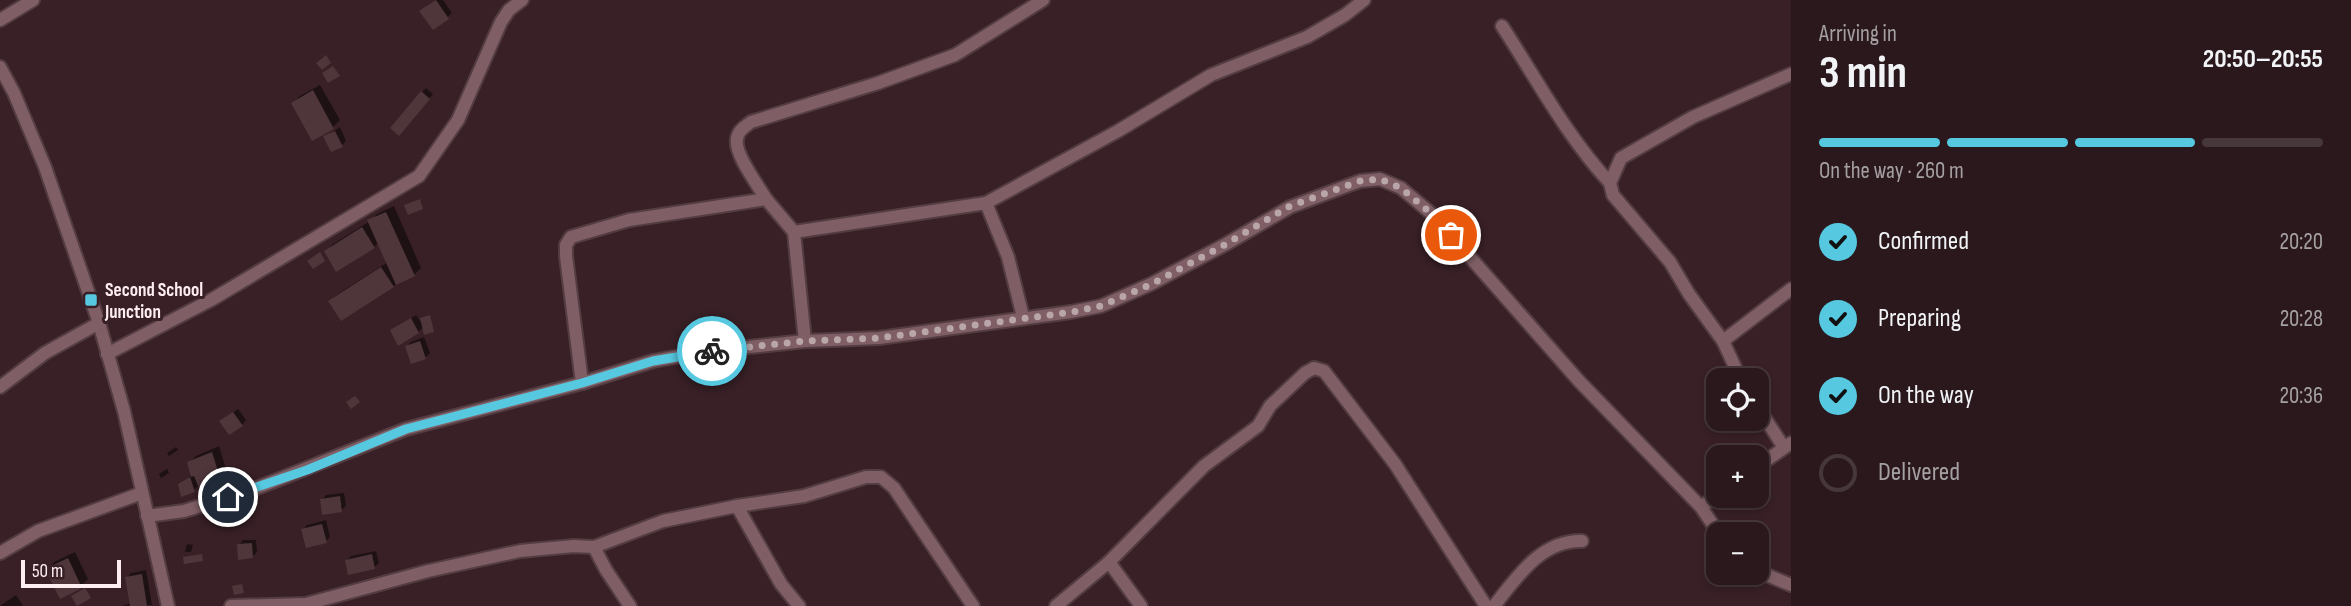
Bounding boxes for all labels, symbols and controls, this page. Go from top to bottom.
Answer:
text: Arriving in [1819,20,1897,48]
text: 20:50–20:55 [2203,44,2323,75]
text: 3 min [1819,46,1907,101]
text: On the way · 260 m [1819,157,1964,185]
pin [1421,205,1481,265]
icon: bag [1432,216,1470,254]
icon: check [1819,223,1857,261]
text: Confirmed [1878,226,1969,257]
text: 20:20 [2279,228,2323,256]
place label: Second School Junction [104,279,203,324]
marker: Second School Junction [83,292,99,308]
icon: check [1819,300,1857,338]
text: Preparing [1878,303,1961,334]
text: 20:28 [2280,305,2323,333]
courier [677,316,747,386]
icon: bike [693,332,731,370]
map controls [1706,368,1769,585]
button: locate [1706,368,1769,431]
icon: check [1819,377,1857,415]
text: On the way [1878,380,1974,411]
text: 20:36 [2280,382,2323,410]
button: + [1706,445,1769,508]
text: Delivered [1878,457,1960,488]
pin [198,467,258,527]
icon: home [209,478,247,516]
button: − [1706,522,1769,585]
scale bar [21,557,121,589]
text: 50 m [32,560,63,583]

